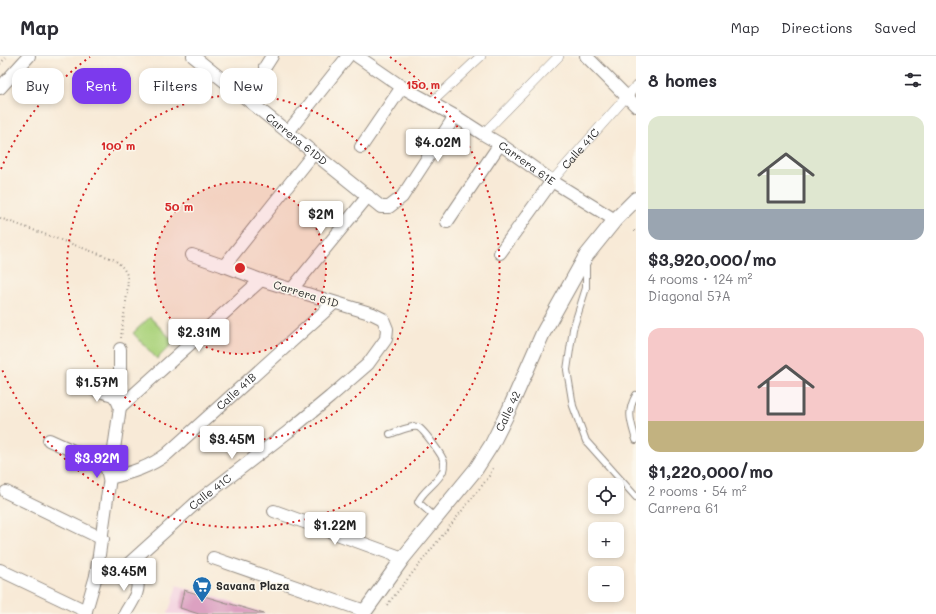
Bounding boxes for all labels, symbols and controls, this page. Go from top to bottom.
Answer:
text: Map [20,15,59,40]
text: Map [731,18,759,37]
text: Directions [781,18,852,37]
text: Saved [874,18,916,37]
chip: Buy [12,68,64,104]
chip: Rent [72,68,131,104]
chip: Filters [139,68,212,104]
chip: New [220,68,277,104]
text: 8 homes [648,69,717,91]
icon: filters [902,69,924,91]
text: 150 m [406,76,440,92]
street label: Carrera 61DD [263,109,331,168]
street label: Calle 41C [558,125,602,172]
pin: $4.02M [405,129,471,163]
text: $4.02M [415,133,461,150]
text: 100 m [101,137,135,153]
street label: Carrera 61E [496,137,559,188]
icon: home [750,142,822,214]
text: 50 m [165,198,193,214]
pin: $2M [302,201,340,235]
text: $2M [308,205,334,222]
text: $3,920,000/mo [648,248,776,270]
centre of rings [233,261,247,275]
text: 4 rooms · 124 m² [648,270,753,287]
street label: Carrera 61D [272,276,341,311]
text: Diagonal 57A [648,287,731,304]
pin: $2.31M [166,319,232,353]
text: $2.31M [177,323,221,340]
icon: home [750,354,822,426]
pin: $1.57M [64,369,130,403]
street label: Calle 41B [213,369,259,413]
text: $1.57M [75,373,119,390]
street label: Calle 42 [491,388,523,434]
pin: $3.45M [199,426,265,460]
text: $3.45M [209,430,255,447]
pin: $3.92M [64,445,130,479]
text: $3.92M [74,449,120,466]
text: $1,220,000/mo [648,460,773,482]
street label: Calle 41C [185,470,234,513]
map controls [588,478,624,602]
button: locate [588,478,624,514]
text: 2 rooms · 54 m² [648,482,747,499]
text: Carrera 61 [648,499,719,516]
pin: $1.22M [302,512,368,546]
text: $1.22M [314,516,356,533]
button: + [588,522,624,558]
pin: $3.45M [91,558,157,592]
text: $3.45M [101,562,147,579]
button: − [588,566,624,602]
supermarket icon: Savana Plaza [191,575,213,603]
place label: Savana Plaza [216,578,290,593]

